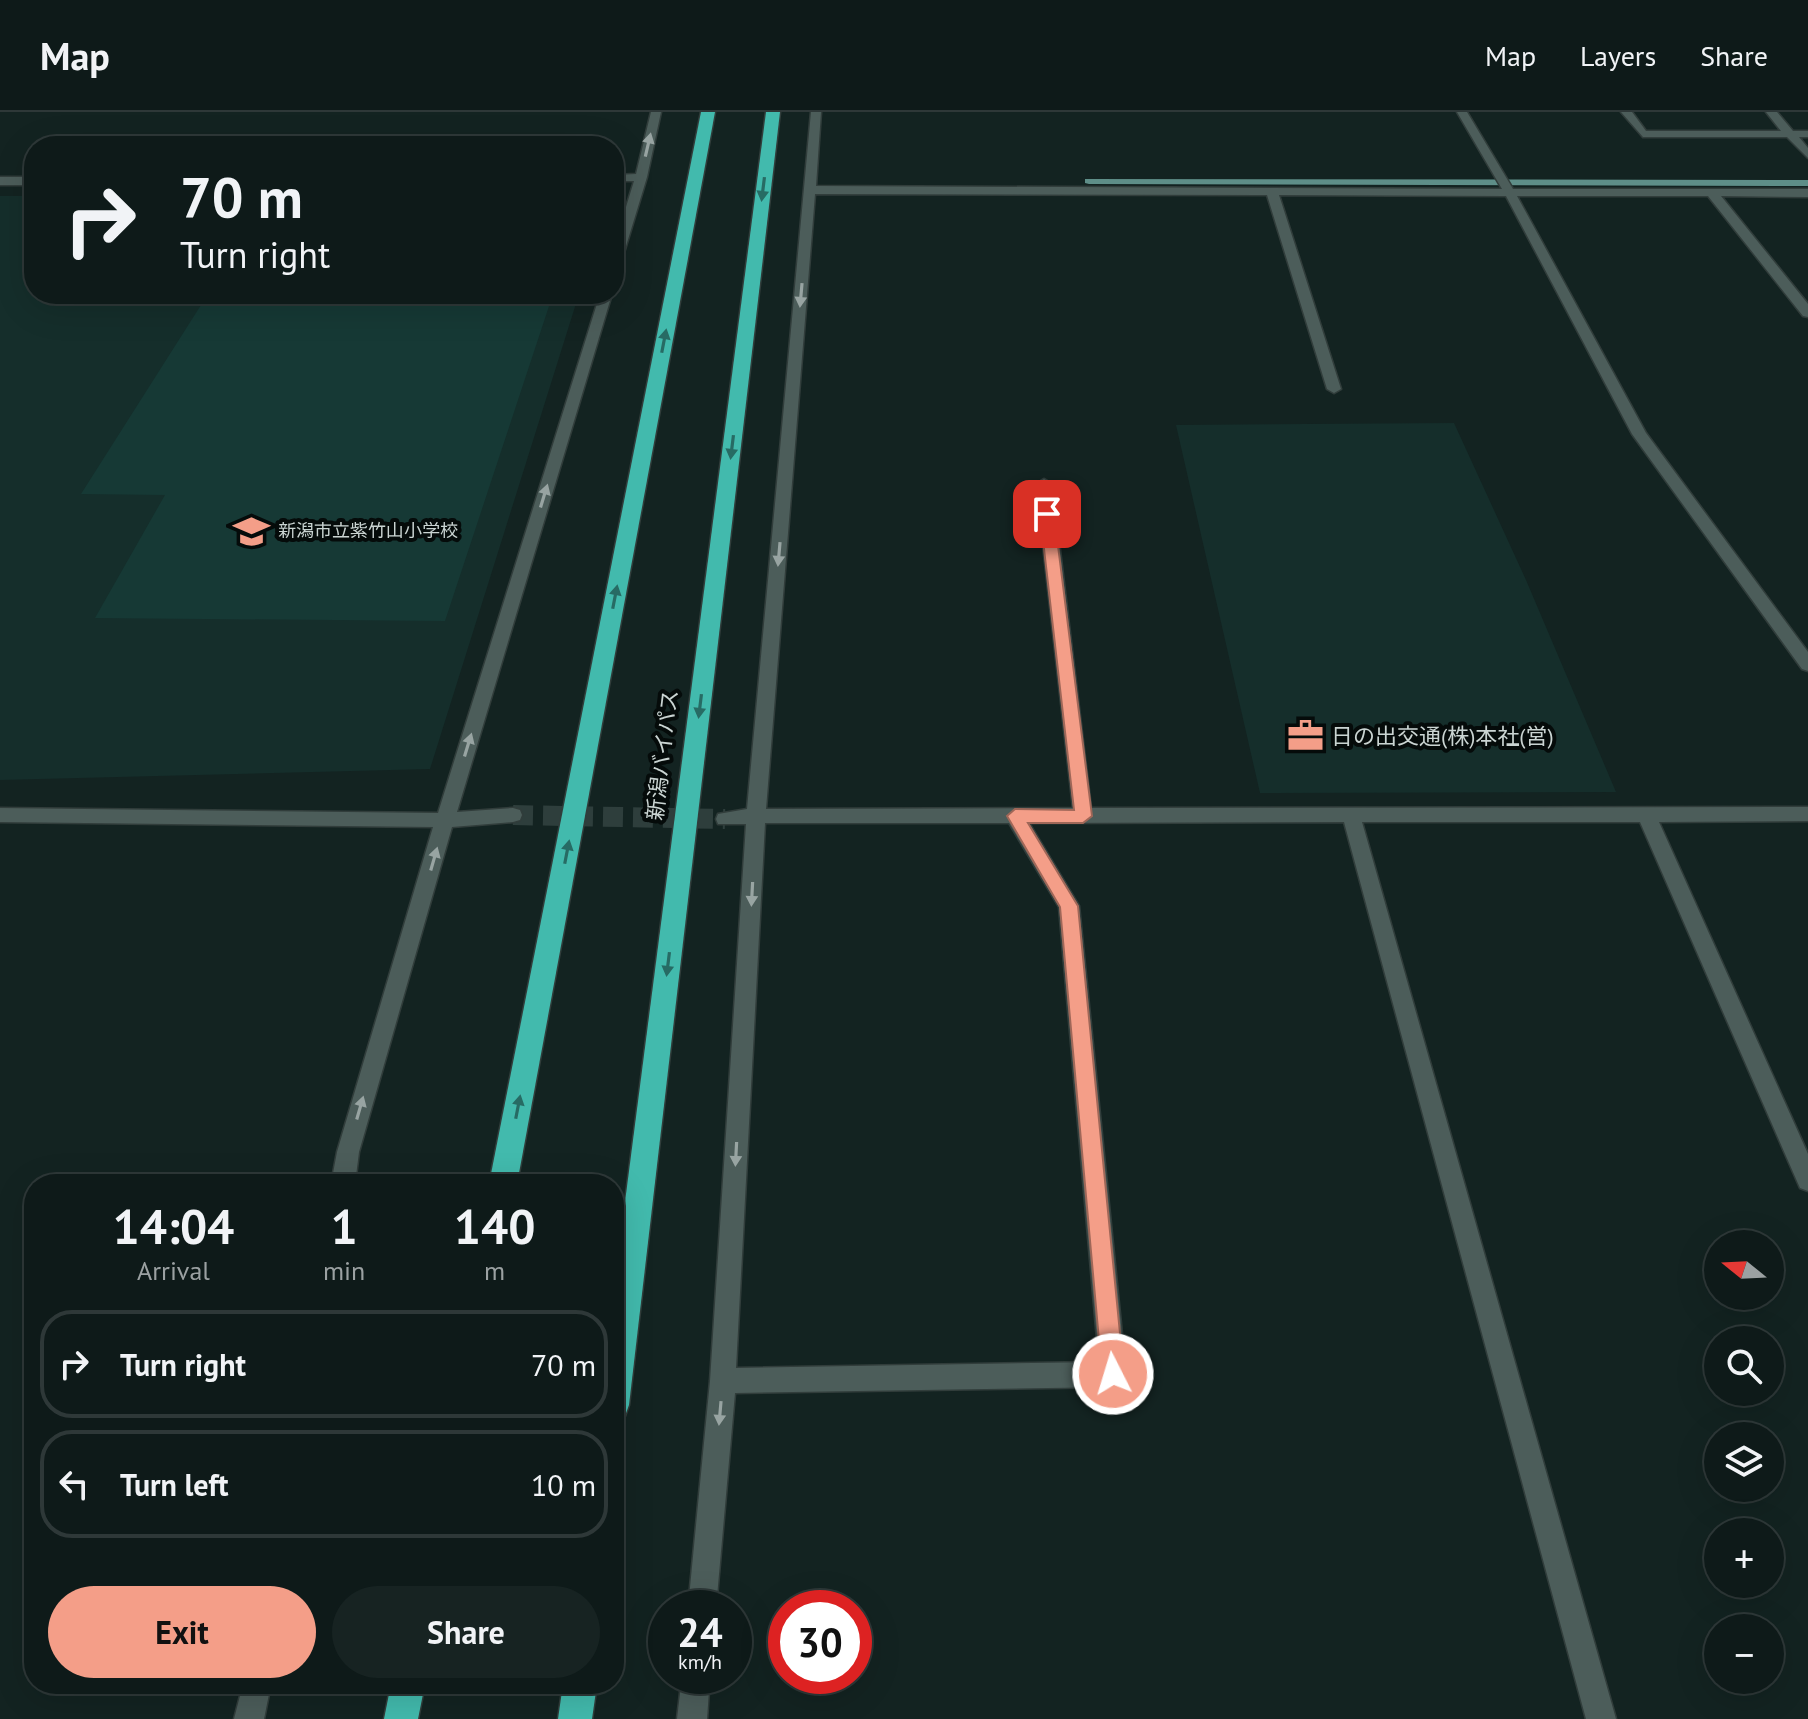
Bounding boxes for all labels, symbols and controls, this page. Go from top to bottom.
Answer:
text: Map [40,31,110,80]
text: Map [1485,37,1536,74]
text: Layers [1580,37,1656,74]
text: Share [1700,37,1768,74]
one-way arrow [643,132,655,157]
text: 70 m [180,161,303,233]
icon: right [48,168,152,272]
one-way arrow [757,177,770,202]
text: Turn right [180,231,330,278]
one-way arrow [794,283,807,308]
one-way arrow [658,328,671,353]
one-way arrow [725,435,738,460]
pin [1013,480,1081,548]
one-way arrow [538,484,551,508]
icon: arrive [1025,492,1069,536]
school or university icon: 新潟市立紫竹山小学校 [233,512,271,550]
place label: 新潟市立紫竹山小学校 [278,519,458,542]
one-way arrow [772,542,785,567]
one-way arrow [610,584,622,609]
street label: 新潟バイパス [640,688,684,822]
one-way arrow [693,693,706,718]
office icon: 日の出交通(株)本社(営) [1286,717,1324,755]
place label: 日の出交通(株)本社(営) [1331,722,1554,750]
one-way arrow [462,733,475,757]
one-way arrow [561,839,573,864]
one-way arrow [428,846,441,870]
one-way arrow [745,882,758,907]
one-way arrow [662,951,675,976]
one-way arrow [512,1095,525,1120]
one-way arrow [355,1096,367,1121]
one-way arrow [730,1142,743,1167]
text: 14:04 [113,1195,234,1257]
text: 1 [330,1195,358,1257]
text: 140 [454,1195,535,1257]
north arrow [1704,1230,1784,1310]
map controls [1704,1230,1784,1694]
text: Arrival [137,1254,210,1287]
text: min [323,1254,365,1287]
text: m [484,1254,505,1287]
button: search [1704,1326,1784,1406]
position arrow [1071,1332,1155,1416]
icon: right [52,1342,96,1386]
text: Turn right [120,1345,246,1384]
text: 70 m [531,1345,596,1384]
one-way arrow [714,1401,727,1426]
button: layers [1704,1422,1784,1502]
icon: left [52,1462,96,1506]
text: Turn left [120,1465,228,1504]
text: 10 m [531,1465,596,1504]
button: + [1704,1518,1784,1598]
button: Exit [48,1586,316,1678]
button: Share [332,1586,600,1678]
speed limit sign: 30 [768,1590,872,1694]
text: 24 [677,1606,723,1658]
button: − [1704,1614,1784,1694]
text: km/h [678,1649,722,1675]

